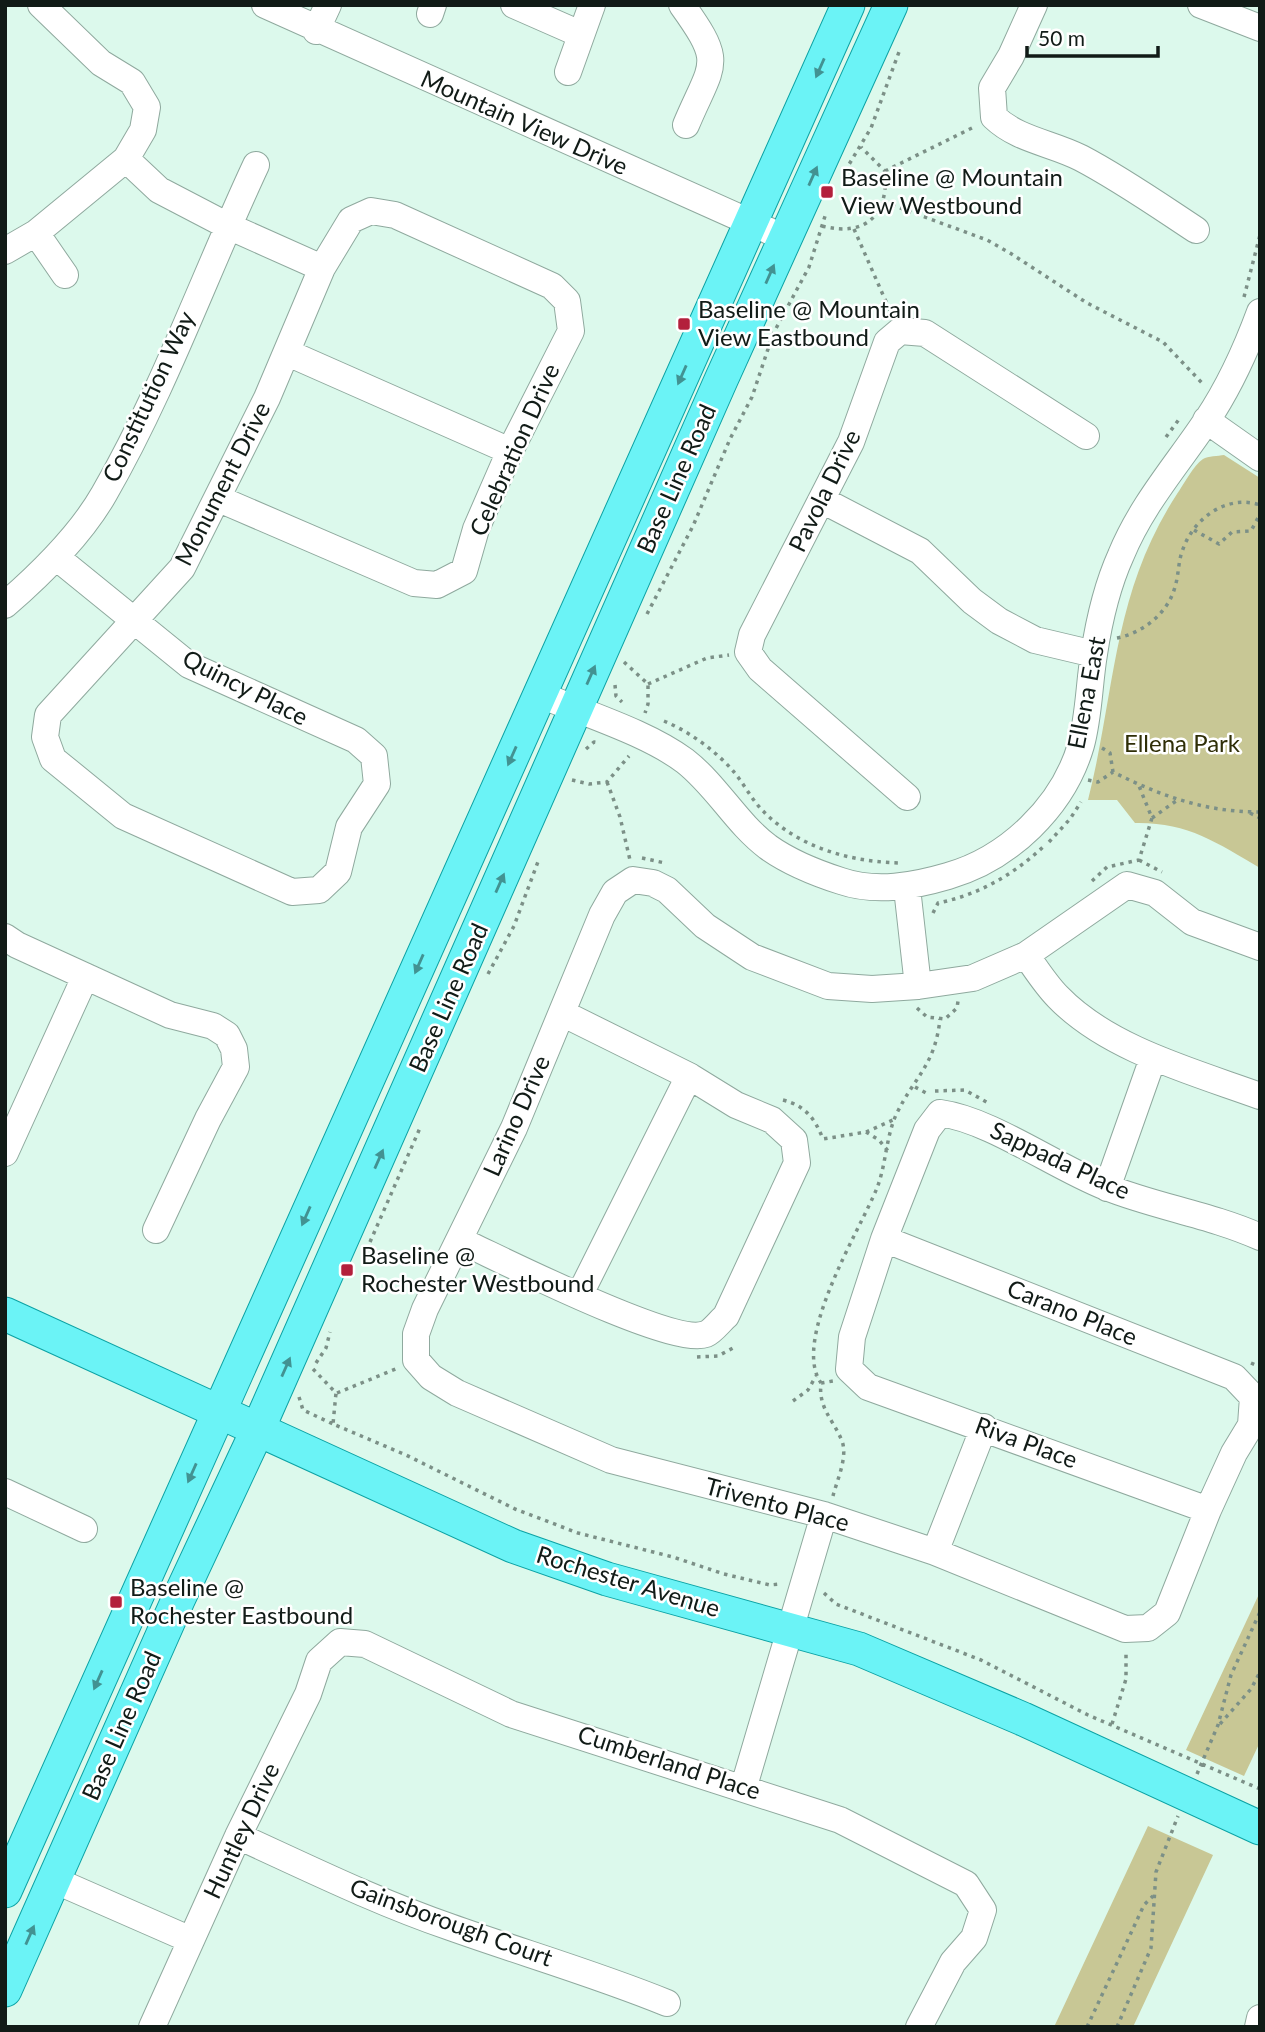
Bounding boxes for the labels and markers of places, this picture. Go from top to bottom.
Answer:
place label: Baseline @ Mountain View Westbound [841,162,1063,219]
marker: Baseline @ Mountain View Westbound [819,184,835,200]
place label: Baseline @ Mountain View Eastbound [698,294,920,351]
marker: Baseline @ Mountain View Eastbound [676,316,692,332]
place label: Baseline @ Rochester Westbound [361,1240,594,1297]
marker: Baseline @ Rochester Westbound [339,1262,355,1278]
place label: Baseline @ Rochester Eastbound [130,1572,353,1629]
marker: Baseline @ Rochester Eastbound [108,1594,124,1610]

